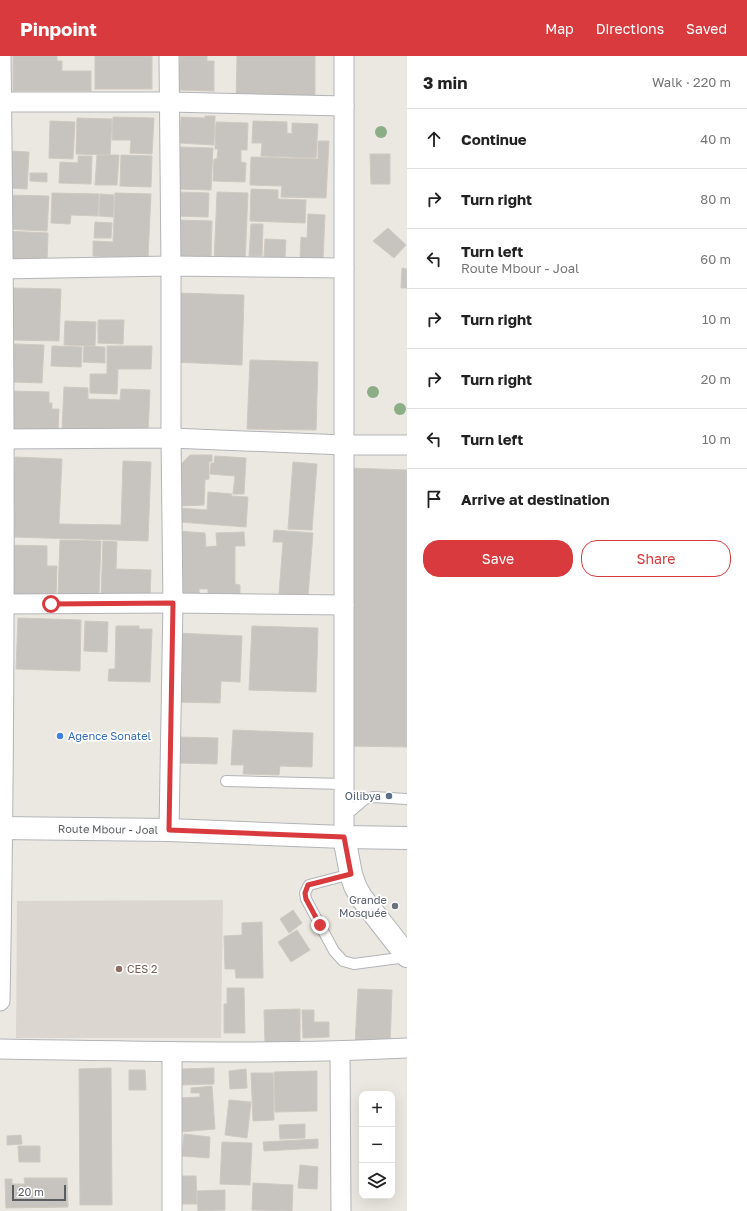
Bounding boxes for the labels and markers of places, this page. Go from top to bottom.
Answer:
place label: Agence Sonatel [68,729,152,742]
marker: Agence Sonatel [55,731,65,741]
place label: Oilibya [345,789,381,802]
marker: Oilibya [384,791,394,801]
place label: Grande Mosquée [339,893,387,919]
marker: Grande Mosquée [390,901,400,911]
place label: CES 2 [127,962,157,975]
marker: CES 2 [114,964,124,974]

